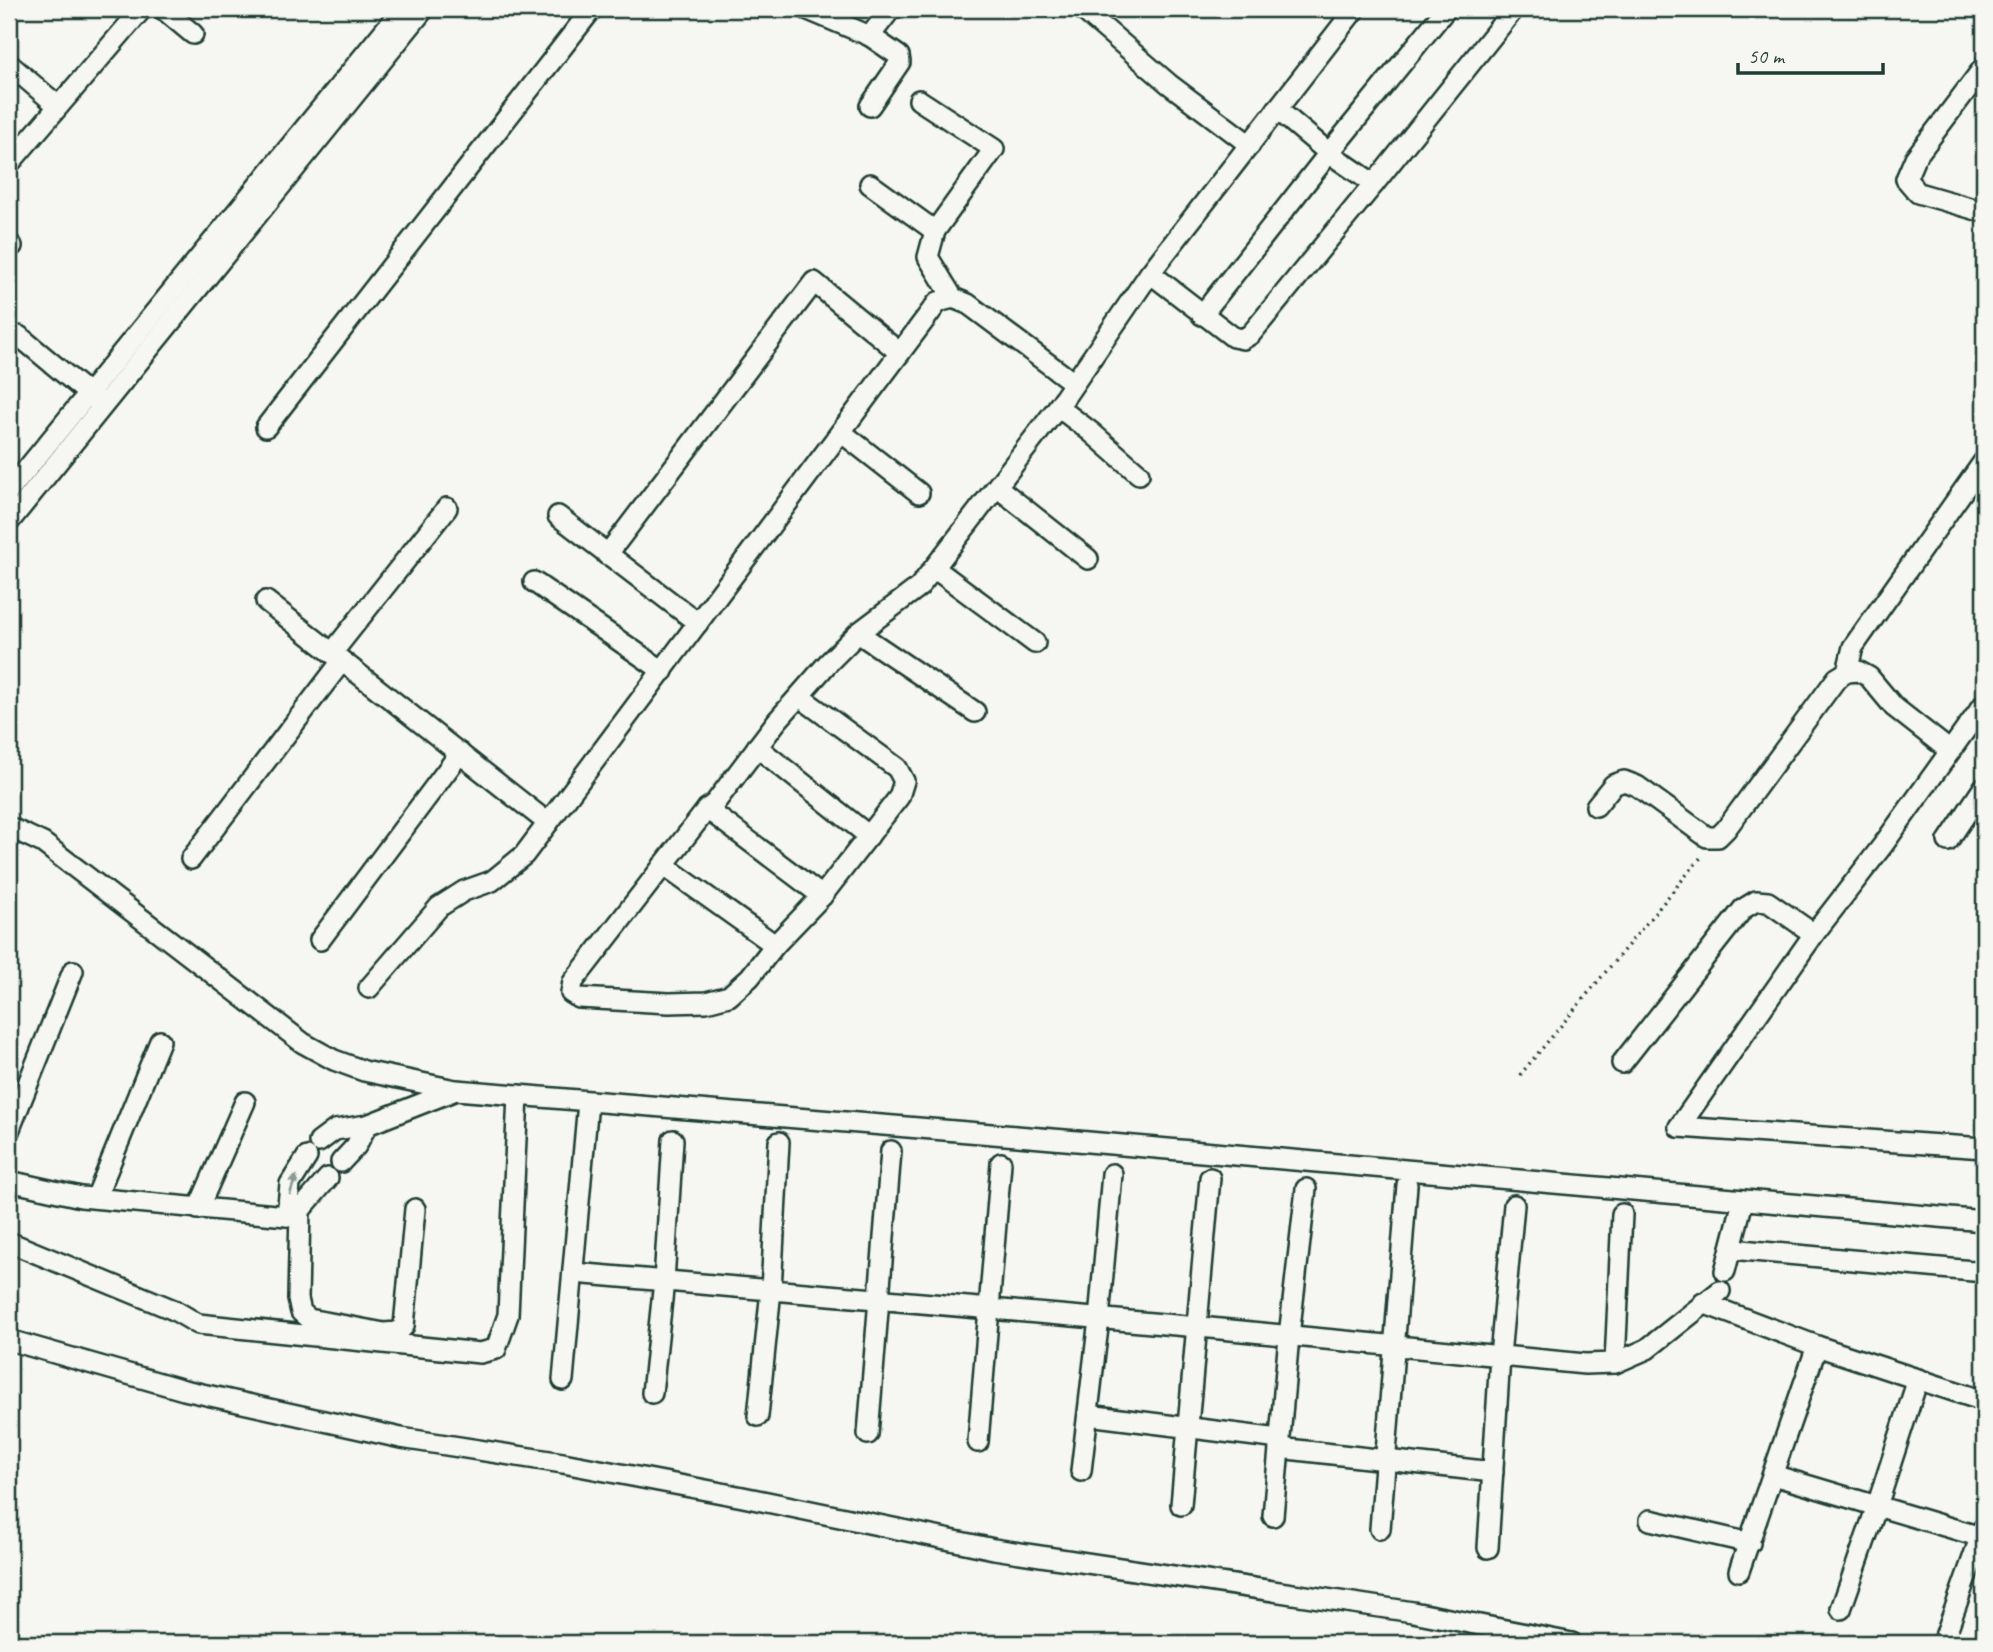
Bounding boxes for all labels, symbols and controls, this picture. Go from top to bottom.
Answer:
scale bar [1738,32,1883,76]
text: 50 m [1748,43,1786,69]
one-way arrow [288,1174,298,1195]

